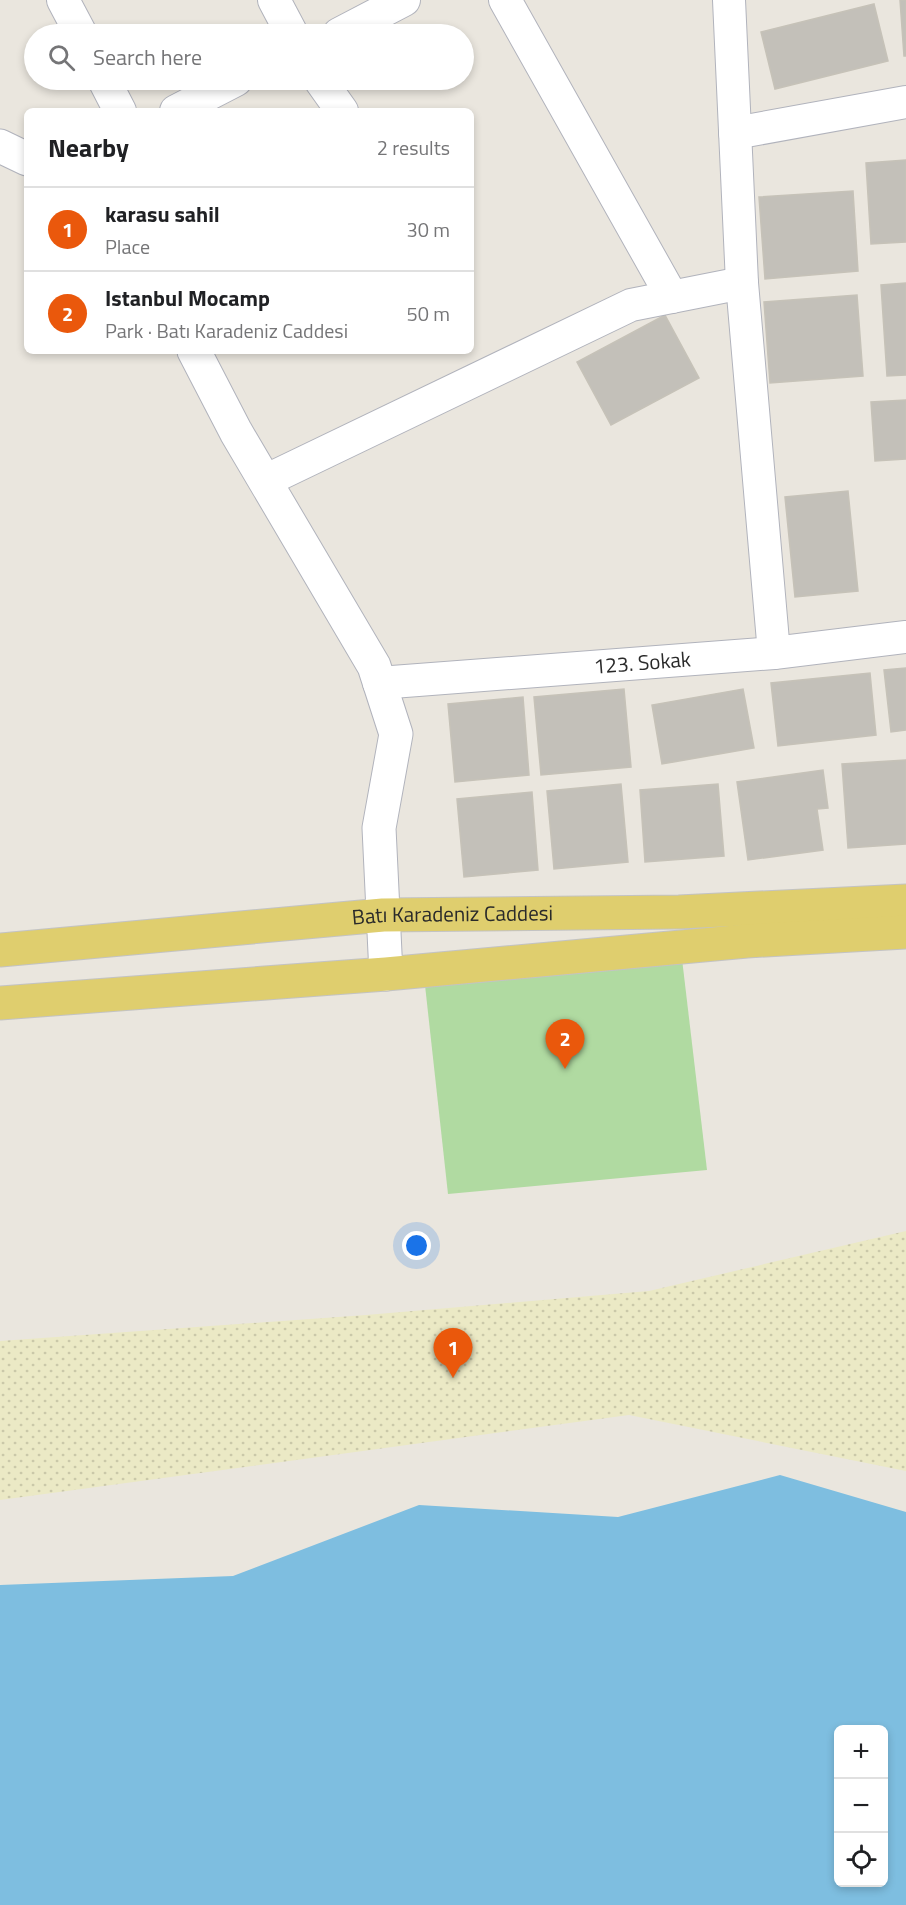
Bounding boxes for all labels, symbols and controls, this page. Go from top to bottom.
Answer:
search box [24,24,474,90]
text: Search here [93,40,202,74]
icon: search [45,41,78,74]
text: Nearby [48,128,129,167]
text: 2 results [377,132,450,163]
text: karasu sahil [105,197,220,231]
text: 1 [62,214,73,245]
text: 30 m [406,214,450,245]
text: Place [105,231,150,262]
text: Istanbul Mocamp [105,281,270,315]
text: 2 [62,298,73,329]
text: 50 m [406,298,450,329]
text: Park · Batı Karadeniz Caddesi [105,315,348,346]
street label: 123. Sokak [592,642,692,682]
street label: Batı Karadeniz Caddesi [350,896,553,933]
pin: 2 [546,1020,584,1069]
your location [402,1231,431,1260]
pin: 1 [434,1328,472,1378]
map controls [834,1725,888,1887]
button: + [834,1725,888,1779]
button: − [834,1779,888,1833]
button: locate [834,1833,888,1887]

